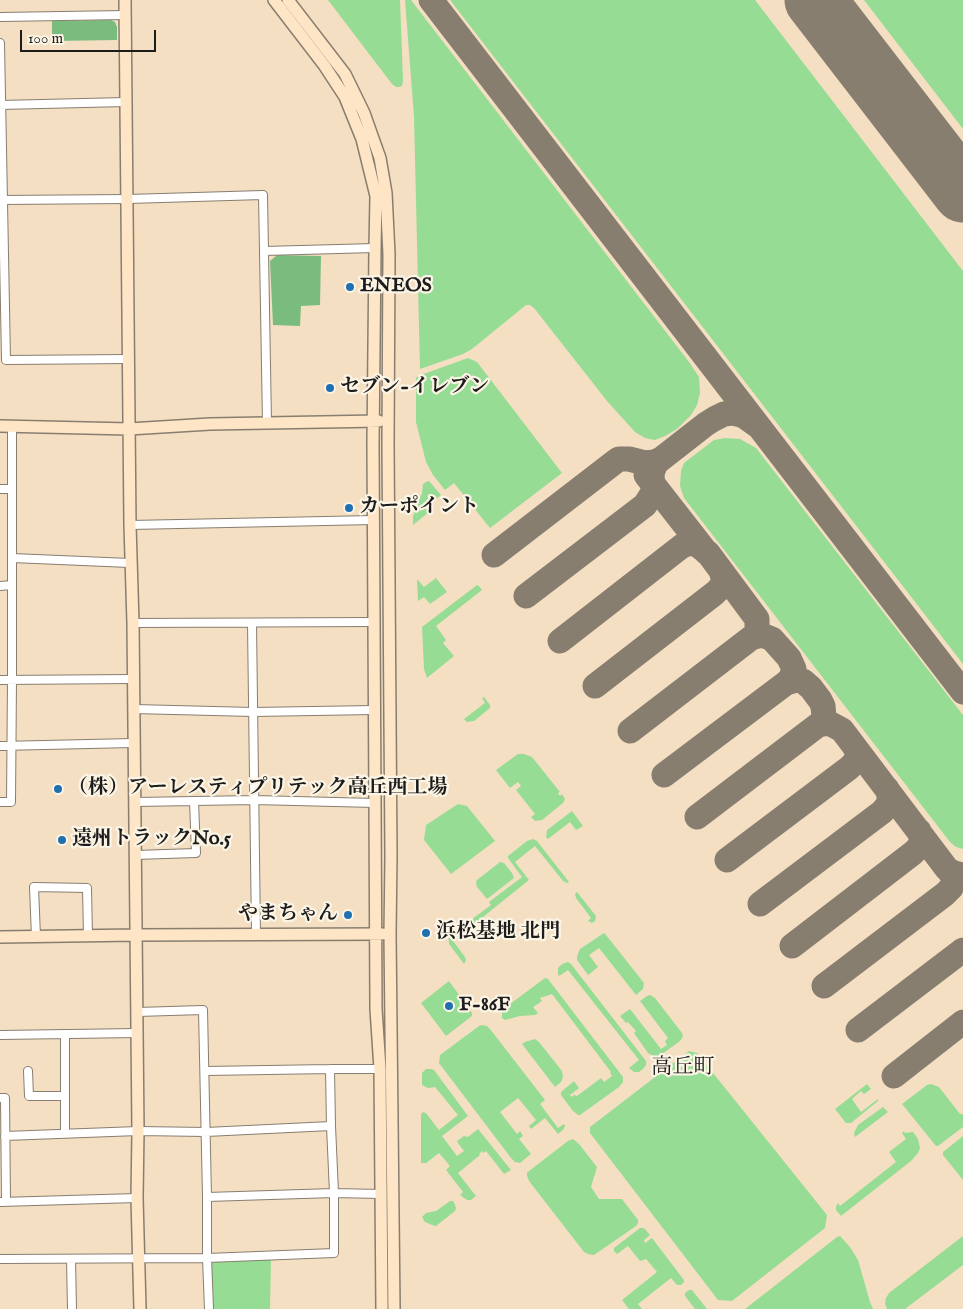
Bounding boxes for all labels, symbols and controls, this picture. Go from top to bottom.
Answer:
scale bar [22,20,159,52]
text: 100 m [28,29,63,48]
place label: ENEOS [360,275,432,299]
marker: ENEOS [344,281,356,293]
place label: セブン-イレブン [340,376,489,400]
marker: セブン-イレブン [324,382,336,394]
place label: カーポイント [359,496,479,520]
marker: カーポイント [343,502,355,514]
place label: （株）アーレスティプリテック高丘西工場 [68,777,447,801]
marker: （株）アーレスティプリテック高丘西工場 [52,783,64,795]
place label: 遠州トラックNo.5 [72,828,231,852]
marker: 遠州トラックNo.5 [56,834,68,846]
place label: やまちゃん [238,903,338,927]
marker: やまちゃん [342,909,354,921]
place label: 浜松基地 北門 [436,921,560,945]
marker: 浜松基地 北門 [420,927,432,939]
place label: F-86F [459,994,510,1018]
marker: F-86F [443,1000,455,1012]
district label: 高丘町 [652,1056,714,1082]

